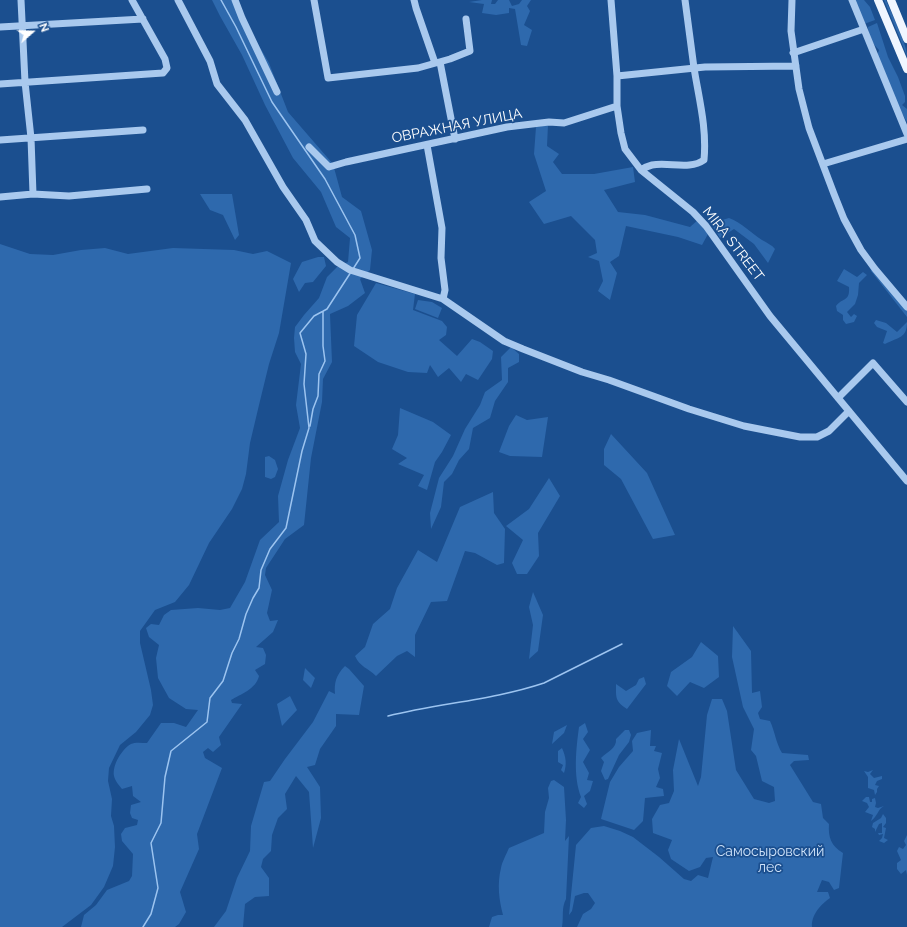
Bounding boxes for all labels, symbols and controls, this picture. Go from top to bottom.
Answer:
north arrow [12,12,52,52]
text: N [36,22,51,34]
street label: ОВРАЖНАЯ УЛИЦА [390,105,524,147]
street label: MIRA STREET [699,204,767,284]
park label: Самосыровский лес [716,844,824,876]

